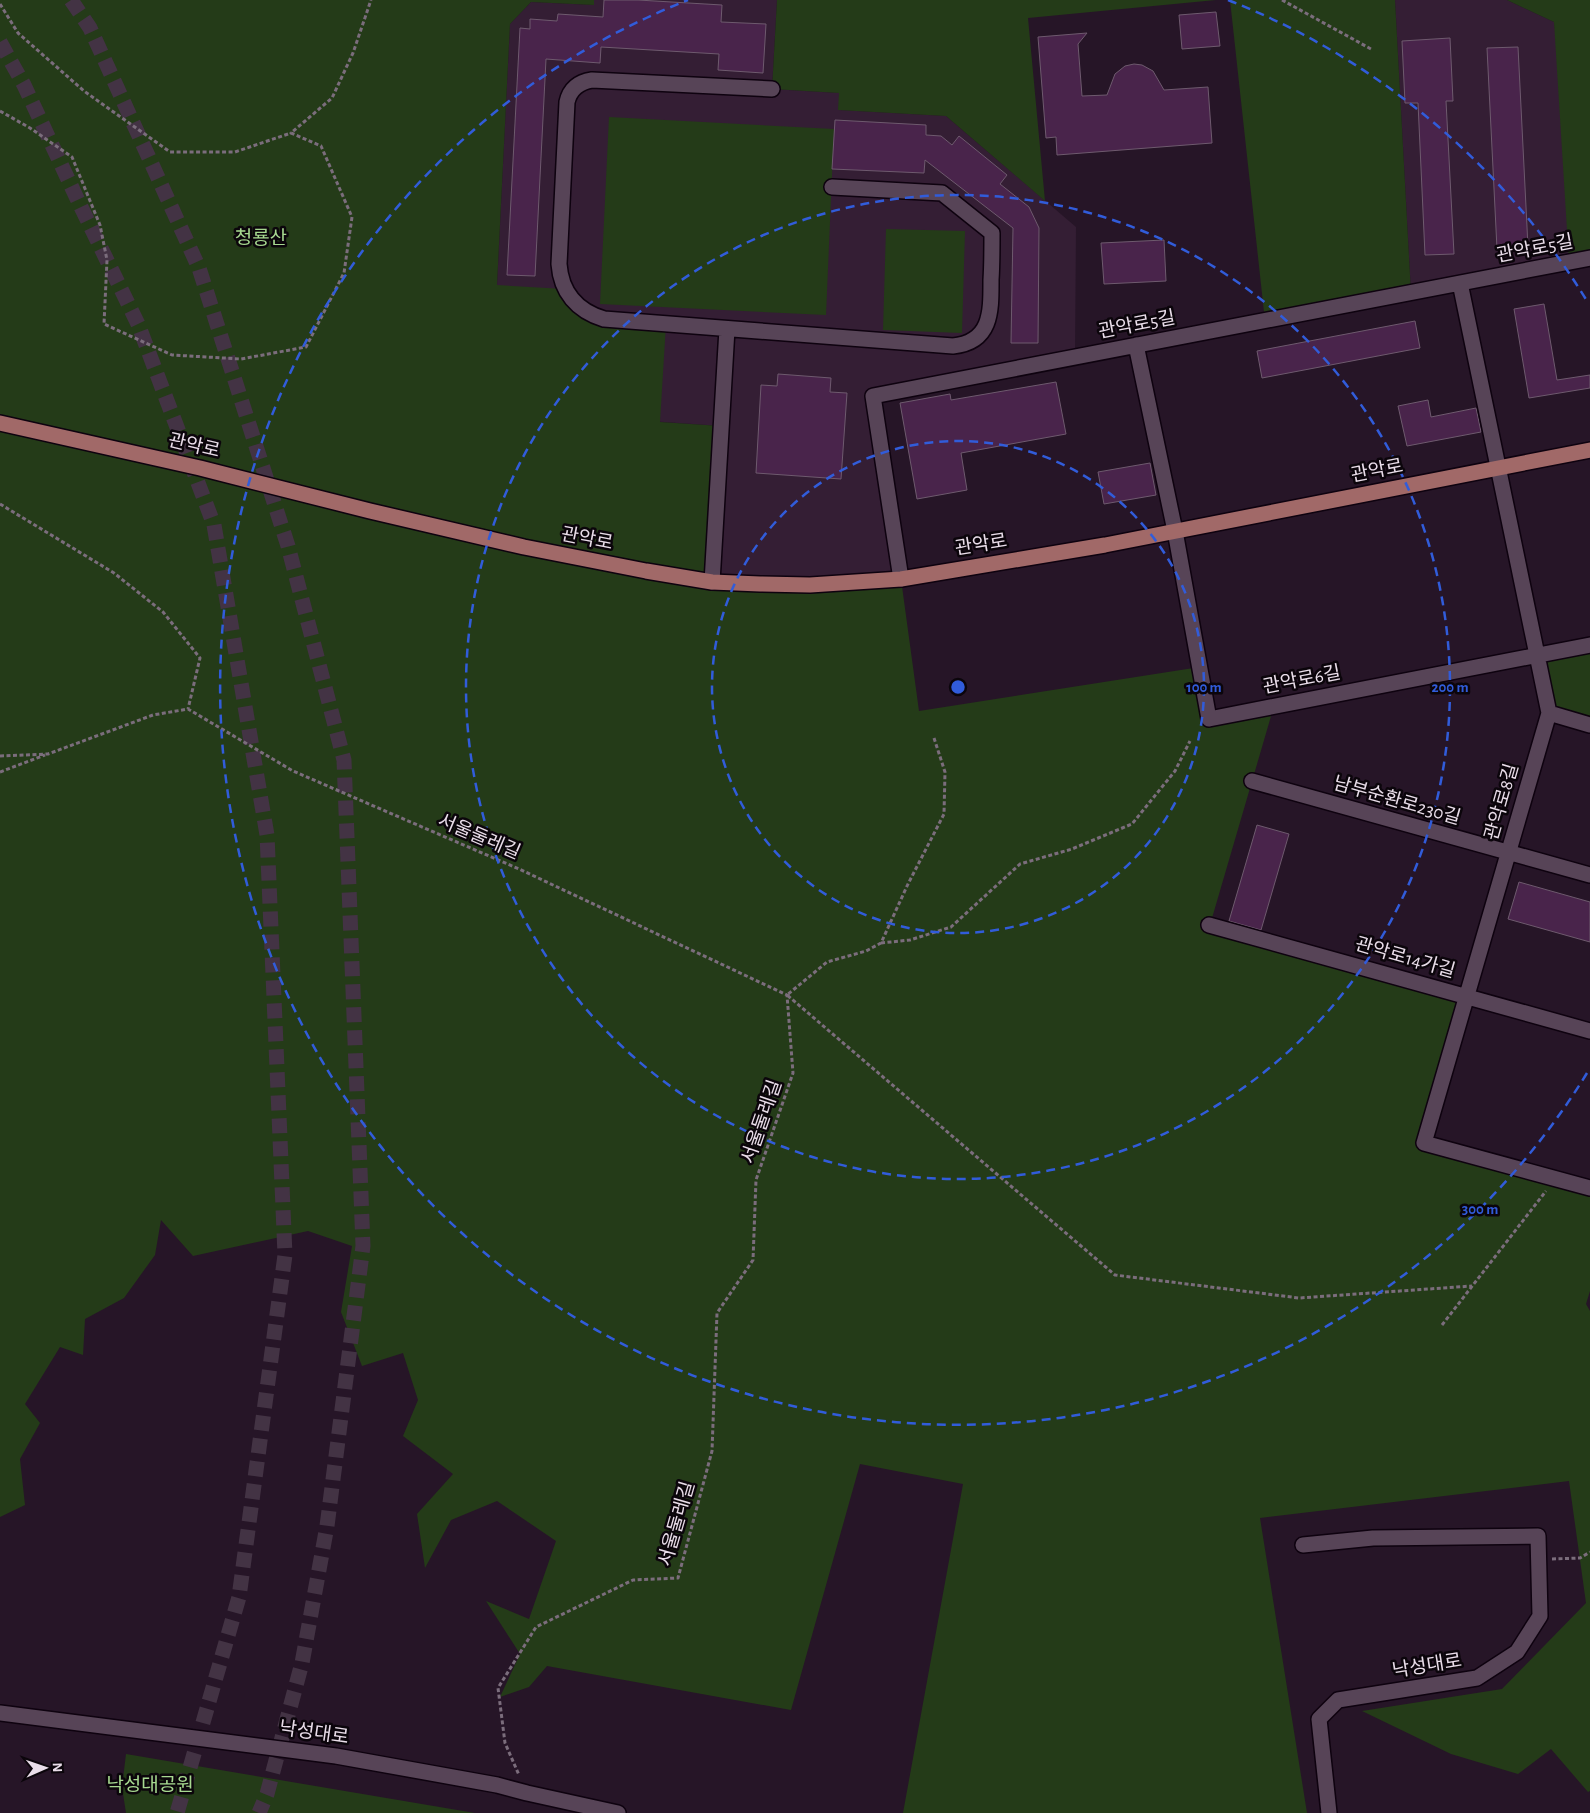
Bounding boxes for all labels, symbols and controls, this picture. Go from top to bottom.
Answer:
park label: 청룡산 [235,228,287,248]
street label: 관악로5길 [1495,231,1575,266]
street label: 관악로5길 [1097,307,1177,342]
street label: 관악로 [166,430,222,461]
street label: 관악로 [1349,456,1405,485]
street label: 관악로 [559,524,615,553]
street label: 관악로 [953,531,1008,558]
street label: 관악로6길 [1261,662,1343,697]
centre of rings [949,678,967,696]
text: 100 m [1186,680,1222,695]
text: 200 m [1431,680,1469,695]
street label: 관악로8길 [1481,761,1522,843]
street label: 남부순환로230길 [1331,773,1463,828]
street label: 서울둘레길 [435,810,523,863]
street label: 관악로14가길 [1353,934,1457,981]
street label: 서울둘레길 [738,1077,785,1166]
text: 300 m [1462,1202,1498,1217]
street label: 서울둘레길 [655,1479,698,1569]
street label: 낙성대로 [1391,1650,1463,1681]
street label: 낙성대로 [278,1718,350,1747]
north arrow [20,1743,70,1793]
text: N [50,1762,64,1773]
park label: 낙성대공원 [106,1775,194,1795]

